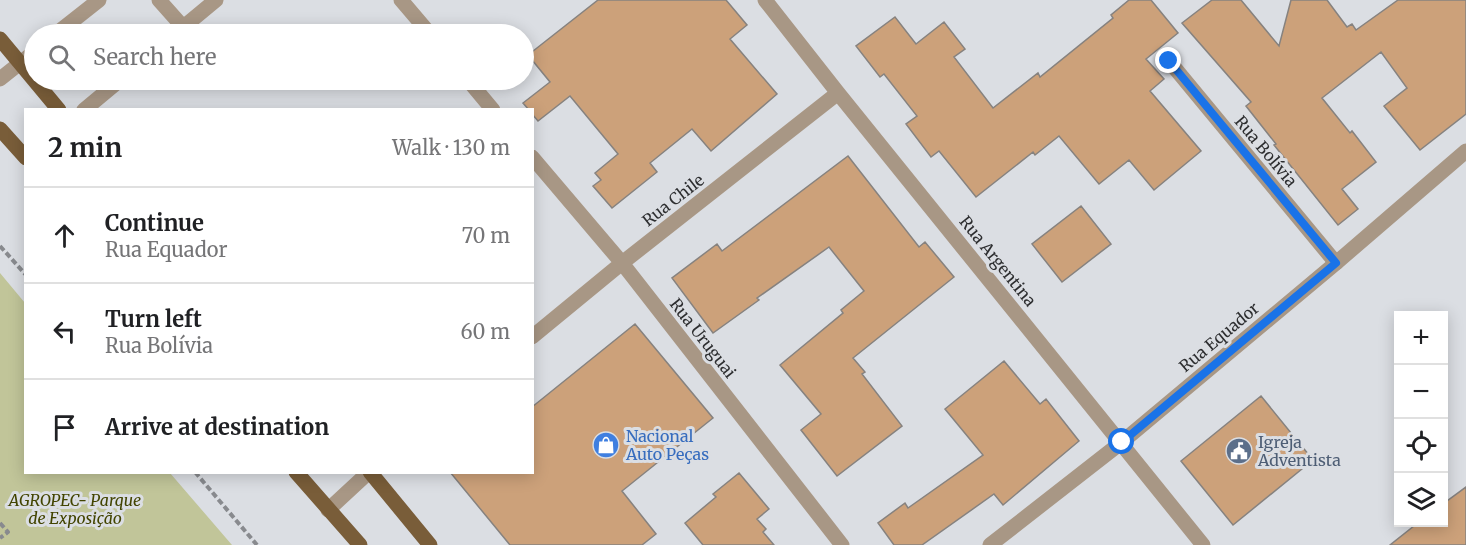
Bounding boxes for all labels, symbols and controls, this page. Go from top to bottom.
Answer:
search box [24,24,534,90]
icon: search [45,41,78,74]
text: Search here [93,43,216,71]
route end [1155,47,1181,73]
street label: Rua Bolívia [1231,111,1302,191]
text: 2 min [48,131,122,164]
text: Walk · 130 m [392,135,510,160]
street label: Rua Chile [638,170,708,230]
text: Continue [105,209,204,237]
street label: Rua Argentina [955,212,1041,311]
icon: ahead [48,219,81,252]
text: 70 m [462,223,510,248]
text: Rua Equador [105,237,227,262]
street label: Rua Uruguai [666,294,740,382]
street label: Rua Equador [1175,298,1263,376]
text: Turn left [105,305,202,333]
map controls [1394,311,1448,527]
button: + [1394,311,1448,365]
icon: left [48,315,81,348]
text: 60 m [460,319,510,344]
text: Rua Bolívia [105,333,213,358]
button: − [1394,365,1448,419]
icon: arrive [48,411,81,444]
text: Arrive at destination [105,413,329,441]
button: locate [1394,419,1448,473]
place label: Nacional Auto Peças [625,426,709,464]
route start [1108,428,1134,454]
shop icon: Nacional Auto Peças [591,430,621,460]
place label: Igreja Adventista [1257,432,1341,470]
public building icon: Igreja Adventista [1224,436,1254,466]
button: layers [1394,473,1448,527]
park label: AGROPEC- Parque de Exposição [7,490,141,528]

